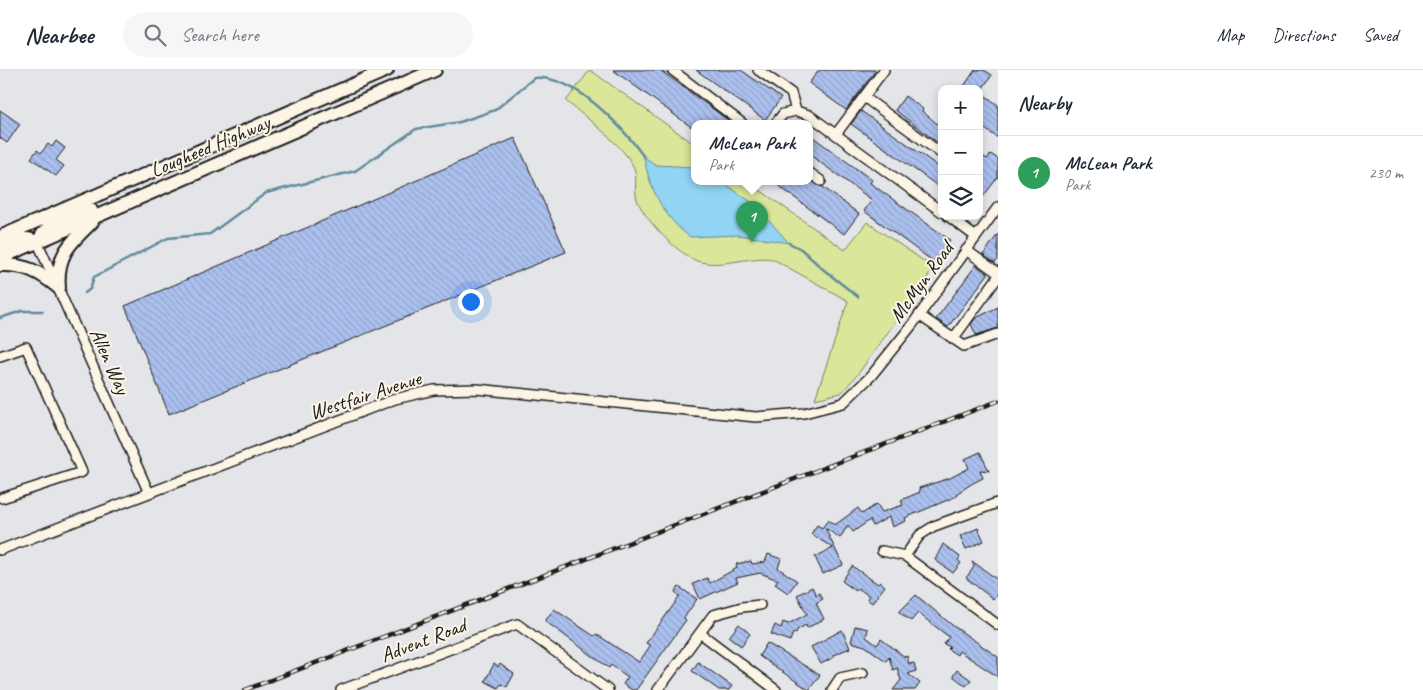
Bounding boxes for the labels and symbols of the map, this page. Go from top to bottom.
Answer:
street label: Lougheed Highway [146,108,275,183]
pin: 1 [736,201,768,242]
street label: McMyn Road [883,233,961,328]
your location [458,289,484,315]
street label: Allen Way [84,324,137,400]
street label: Westfair Avenue [306,364,425,425]
street label: Advent Road [377,611,473,668]

